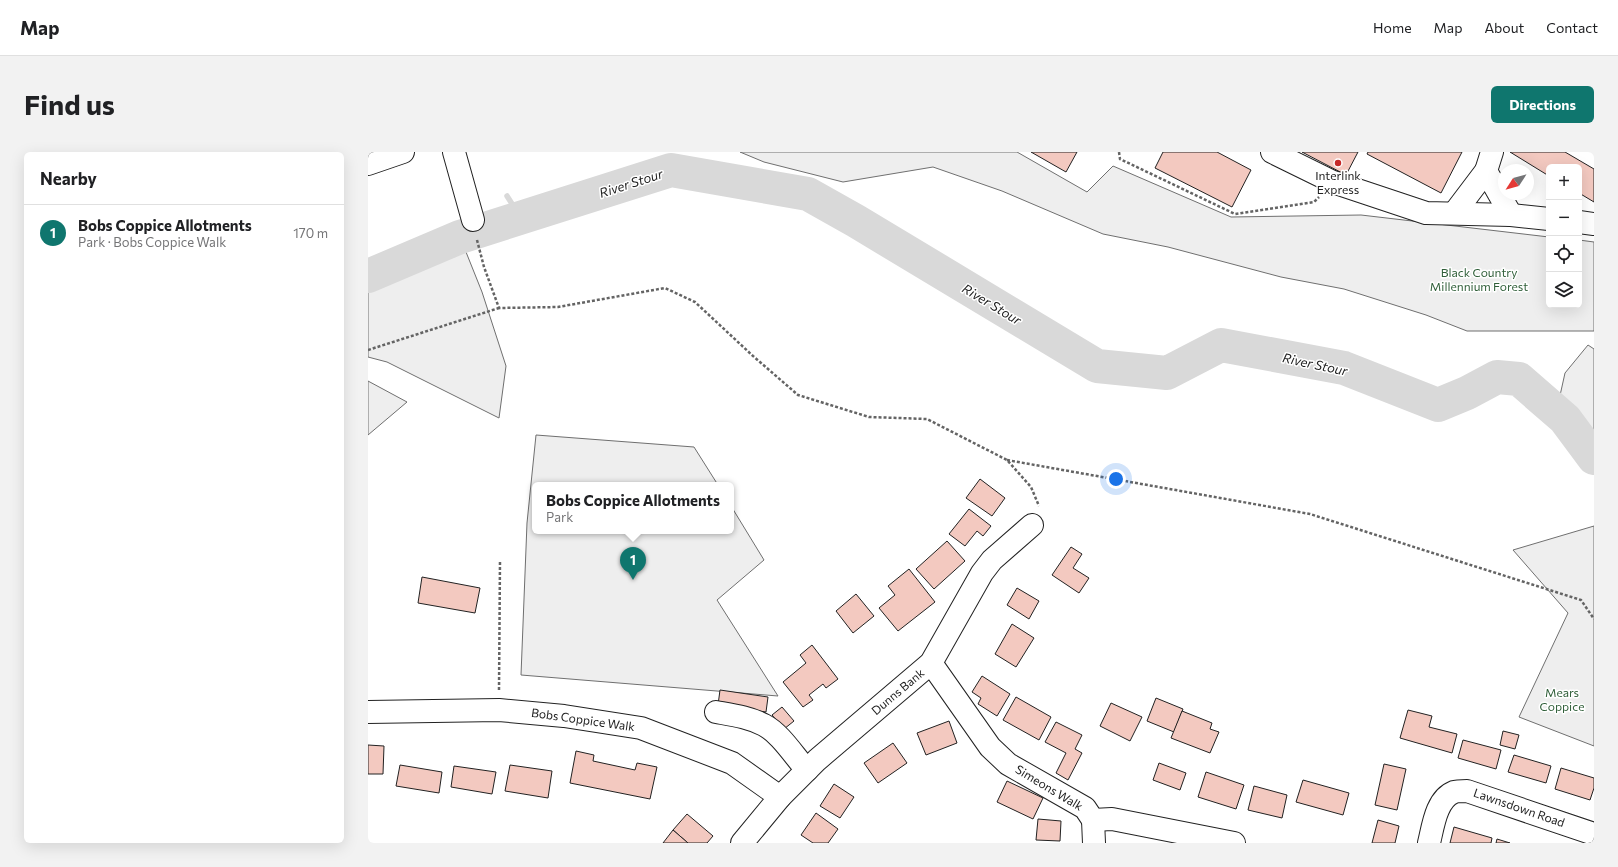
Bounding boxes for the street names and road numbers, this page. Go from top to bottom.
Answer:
street label: Dunns Bank [868,665,927,717]
street label: Bobs Coppice Walk [531,705,636,733]
street label: Simeons Walk [1013,762,1086,813]
street label: Lawnsdown Road [1472,785,1567,829]

